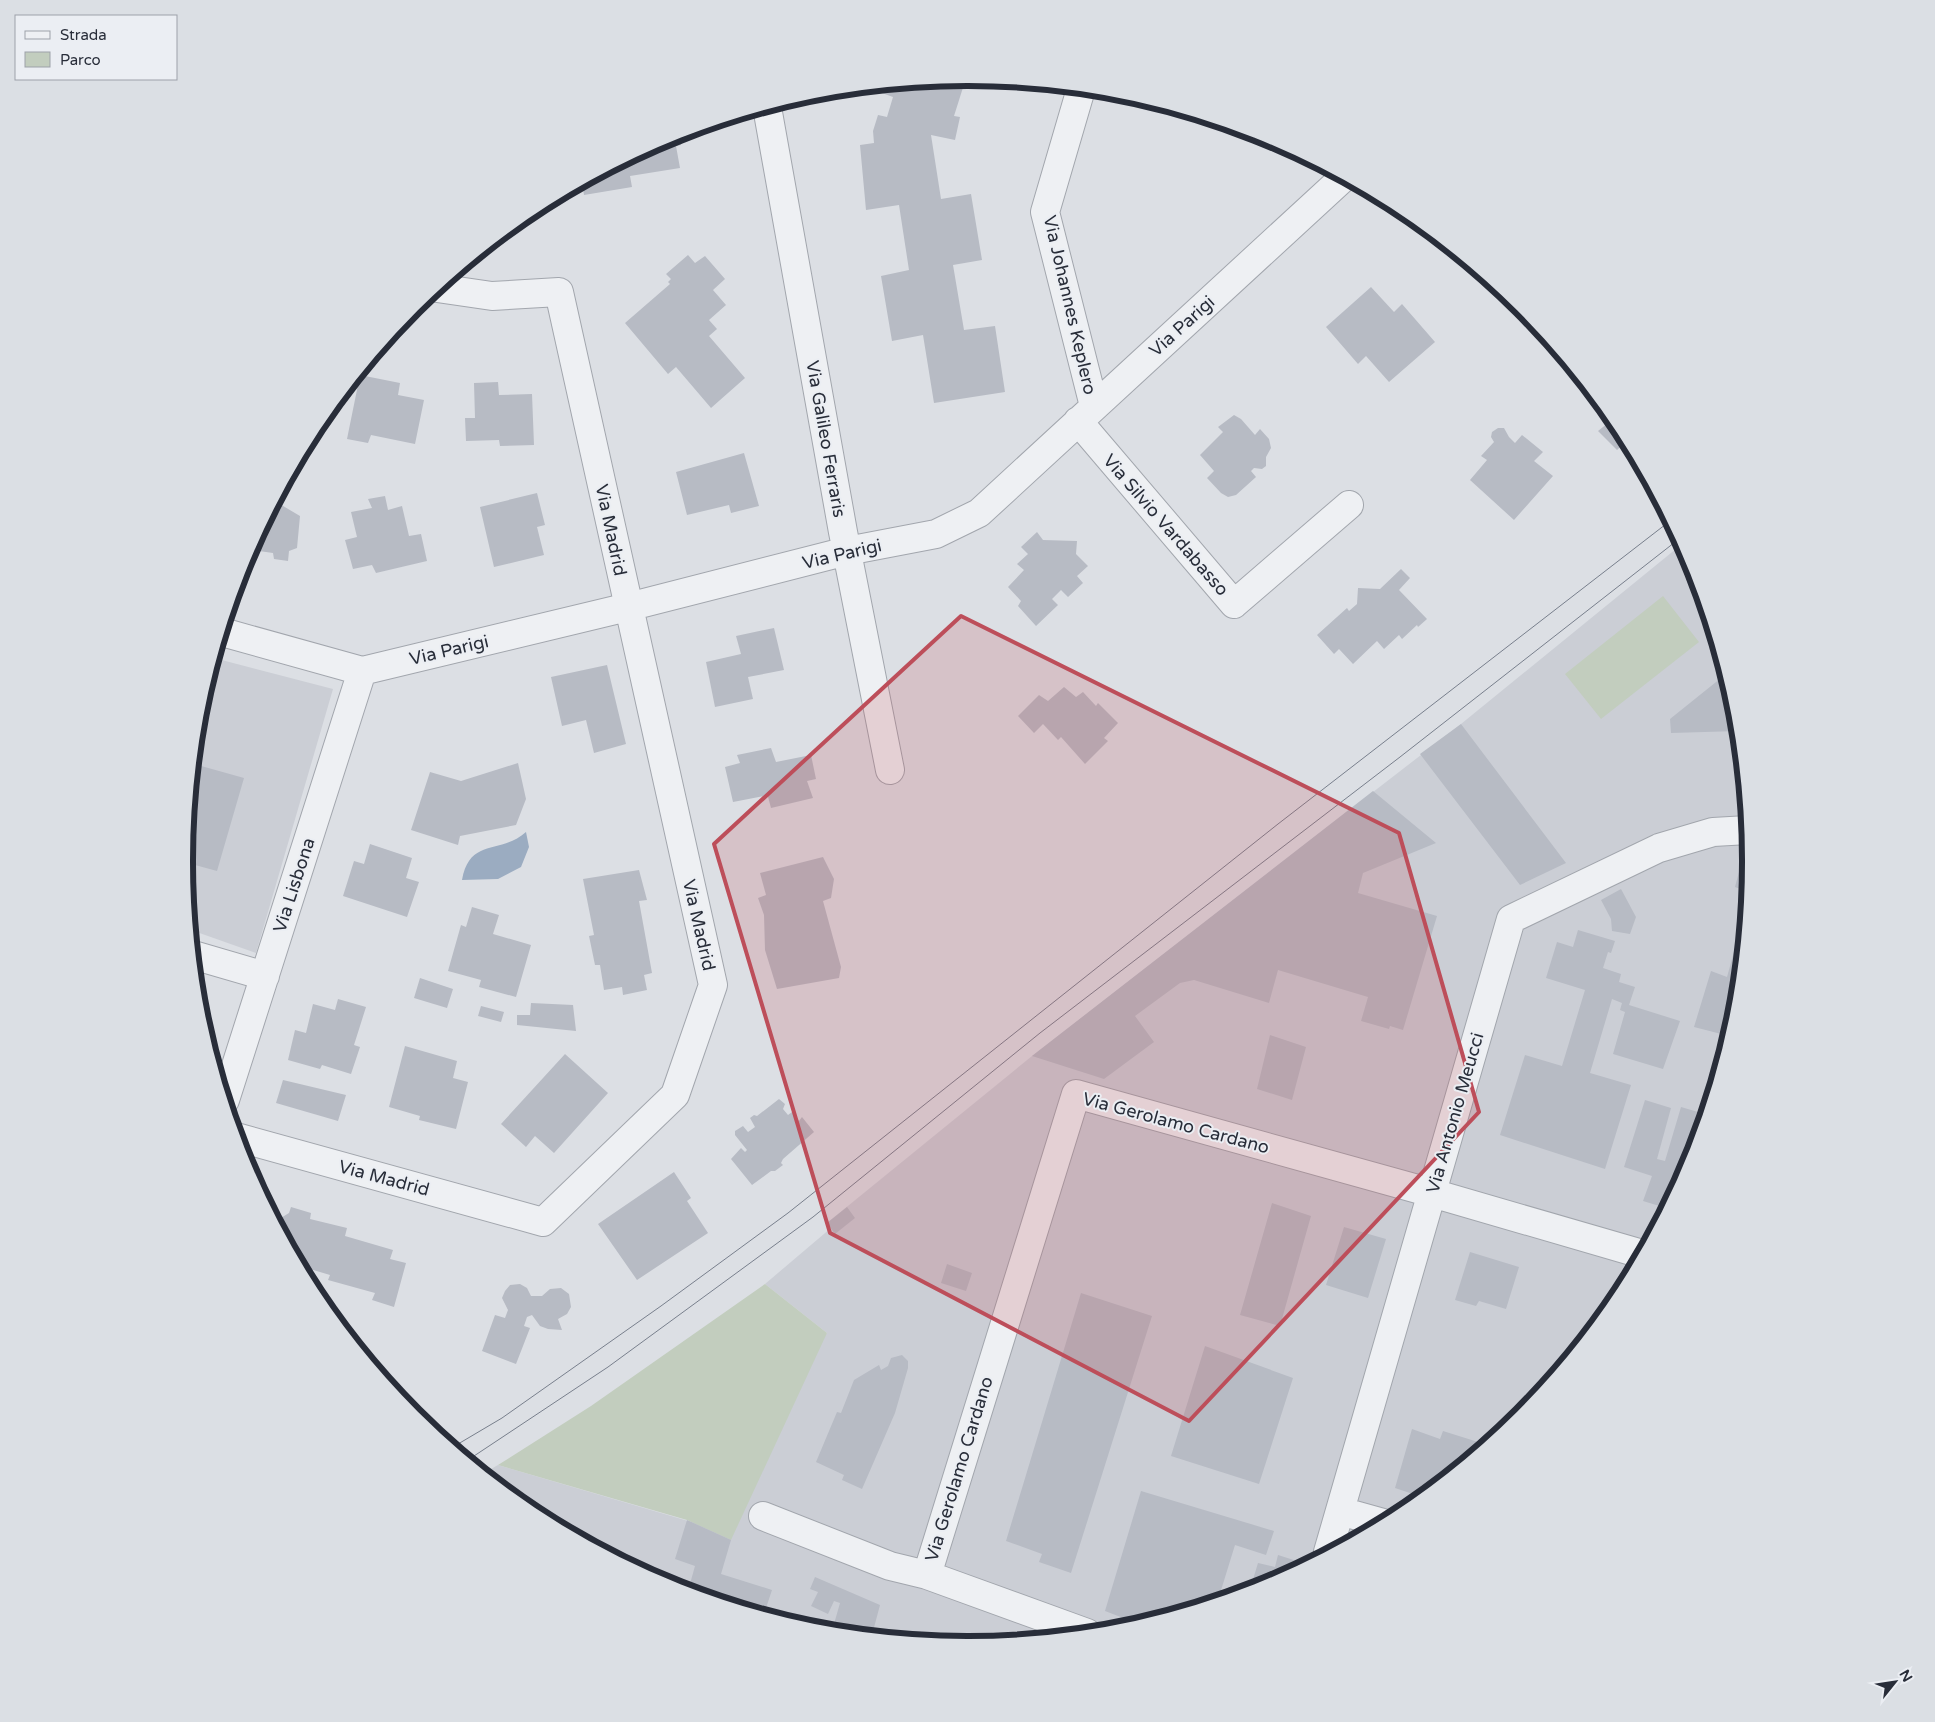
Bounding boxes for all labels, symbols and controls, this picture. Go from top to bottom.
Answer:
legend [15,15,178,80]
text: Strada [60,26,107,44]
text: Parco [60,51,101,69]
street label: Via Johannes Keplero [1039,213,1101,397]
street label: Via Parigi [1145,291,1219,361]
street label: Via Galileo Ferraris [801,359,851,519]
street label: Via Silvio Vardabasso [1098,450,1234,600]
street label: Via Madrid [591,482,631,578]
street label: Via Parigi [800,534,884,574]
street label: Via Parigi [407,630,491,670]
street label: Via Lisbona [268,835,320,935]
street label: Via Madrid [678,877,720,973]
street label: Via Antonio Meucci [1422,1030,1488,1196]
street label: Via Gerolamo Cardano [1080,1087,1272,1159]
street label: Via Madrid [336,1155,432,1201]
street label: Via Gerolamo Cardano [920,1374,998,1564]
north arrow [1870,1657,1920,1707]
text: N [1896,1667,1916,1685]

